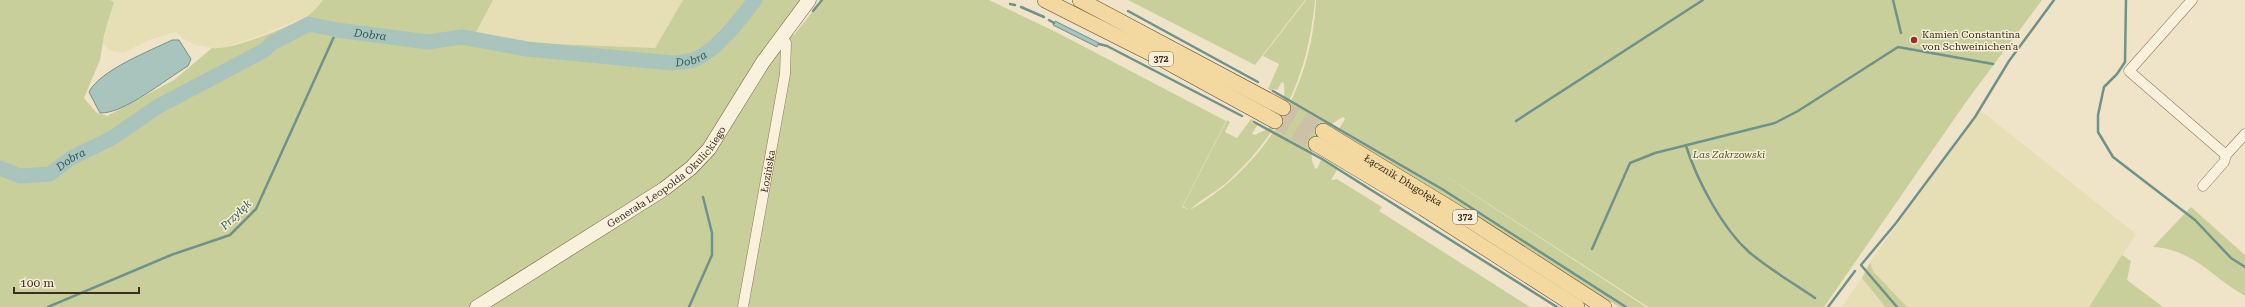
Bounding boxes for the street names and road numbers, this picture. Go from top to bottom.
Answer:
road number: 372 [1149,52,1173,66]
street label: Generała Leopolda Okulickiego [605,124,727,229]
street label: Łozińska [758,149,777,193]
street label: Łącznik Długołęka [1362,152,1445,208]
road number: 372 [1453,210,1477,224]

